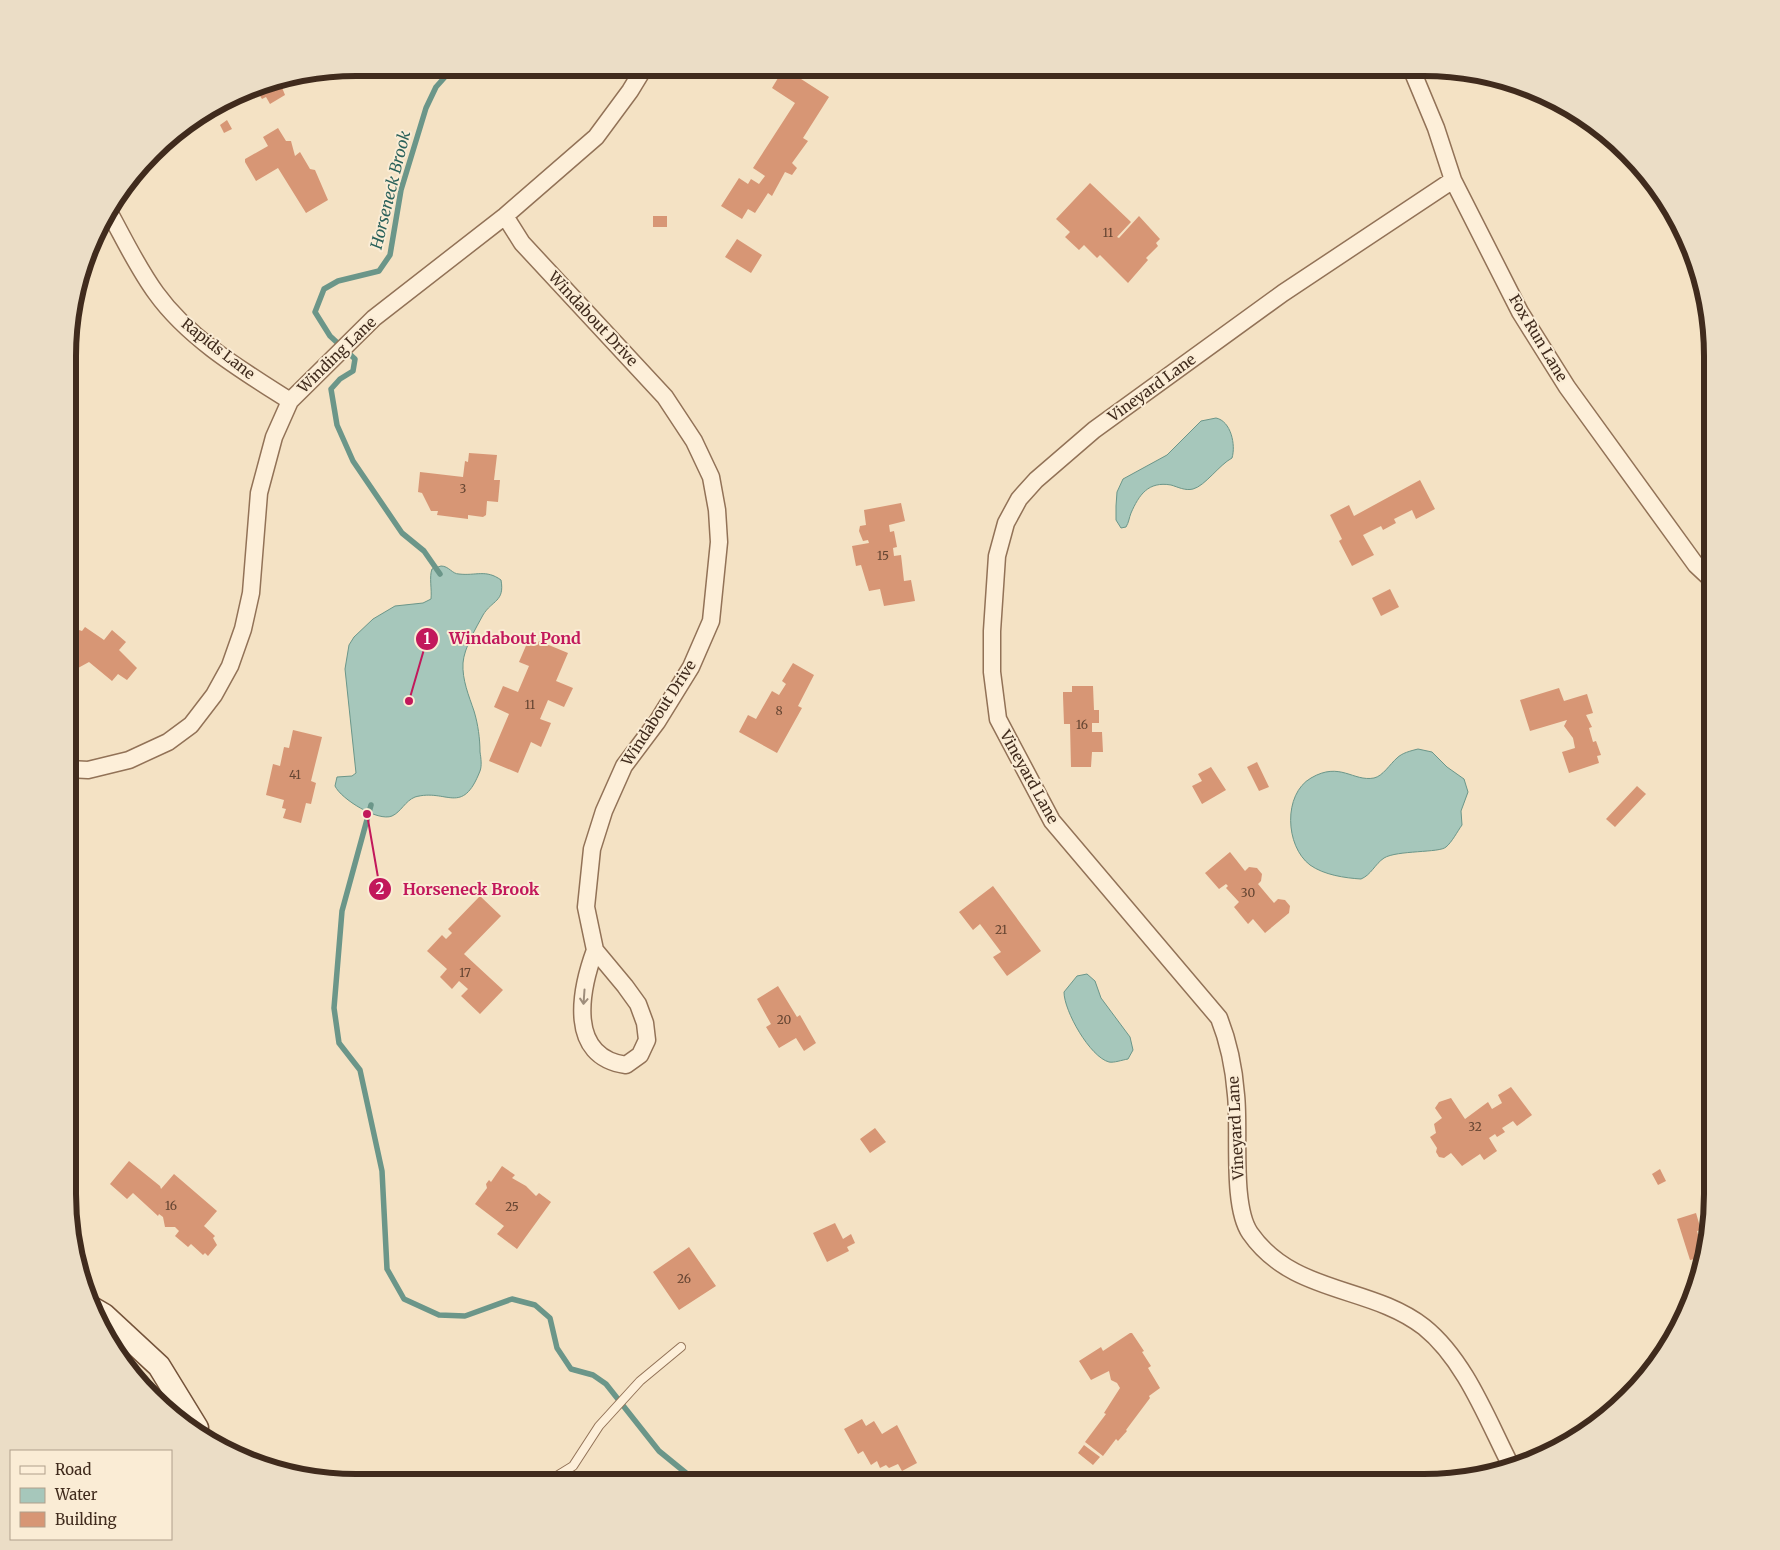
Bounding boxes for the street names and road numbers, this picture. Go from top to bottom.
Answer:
street label: Windabout Drive [544,267,642,370]
street label: Fox Run Lane [1505,291,1572,385]
street label: Winding Lane [293,312,380,397]
street label: Rapids Lane [178,314,259,383]
street label: Vineyard Lane [1103,349,1199,426]
street label: Windabout Drive [617,656,700,770]
street label: Vineyard Lane [996,726,1063,827]
street label: Vineyard Lane [1223,1076,1248,1181]

